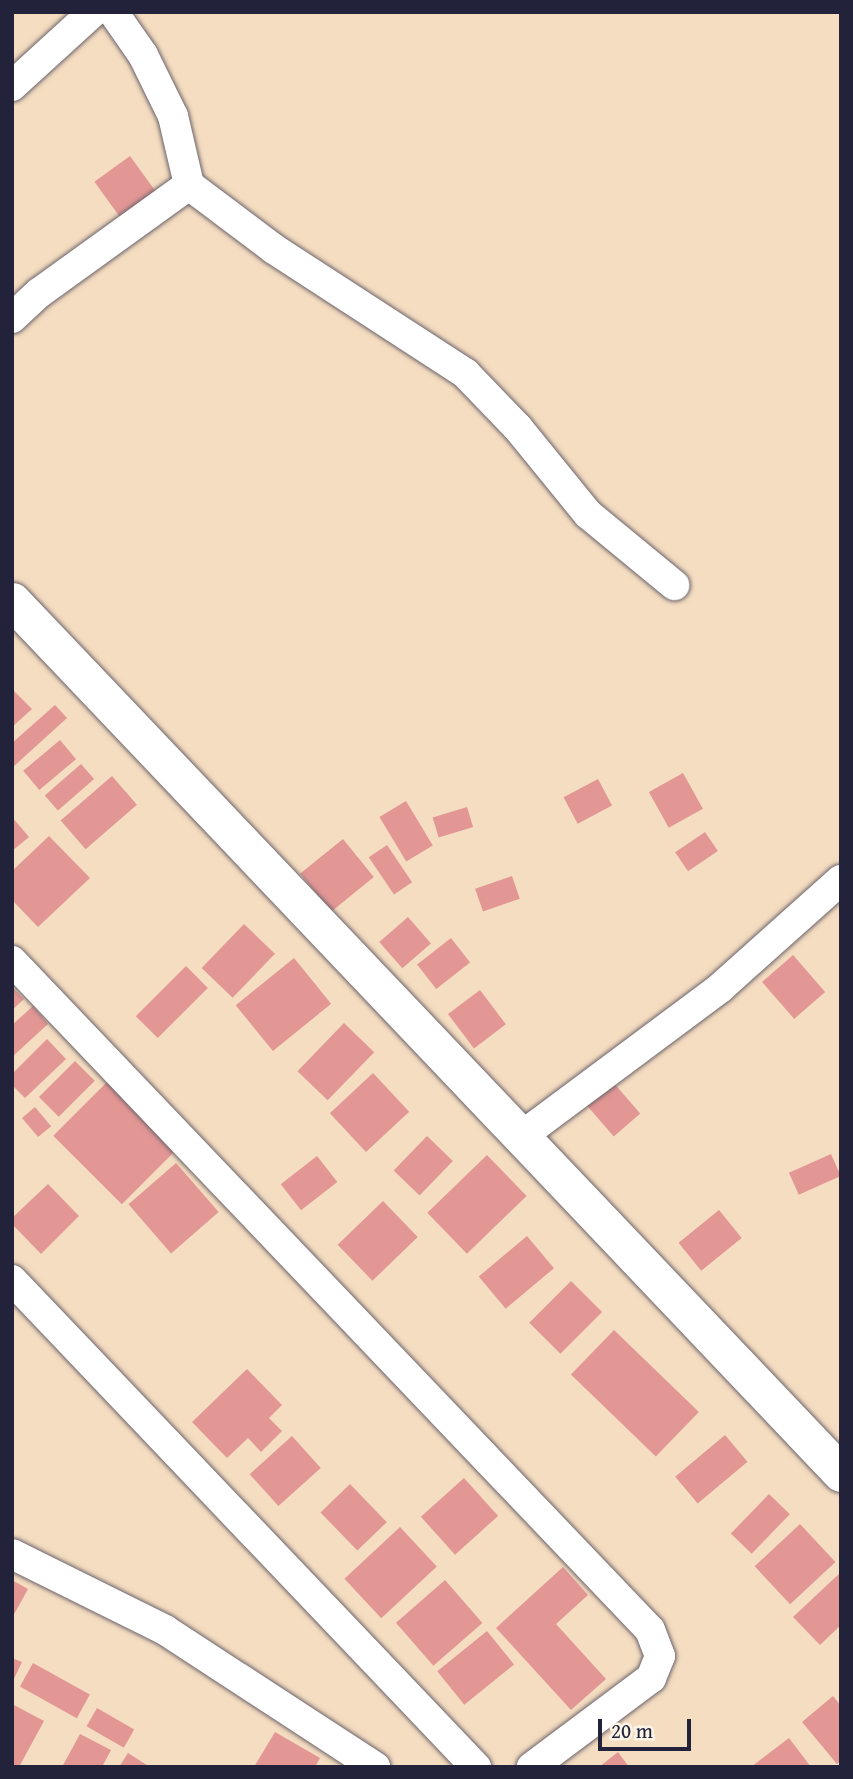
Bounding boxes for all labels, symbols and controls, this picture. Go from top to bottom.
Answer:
scale bar [601,1706,694,1750]
text: 20 m [611,1715,653,1746]

